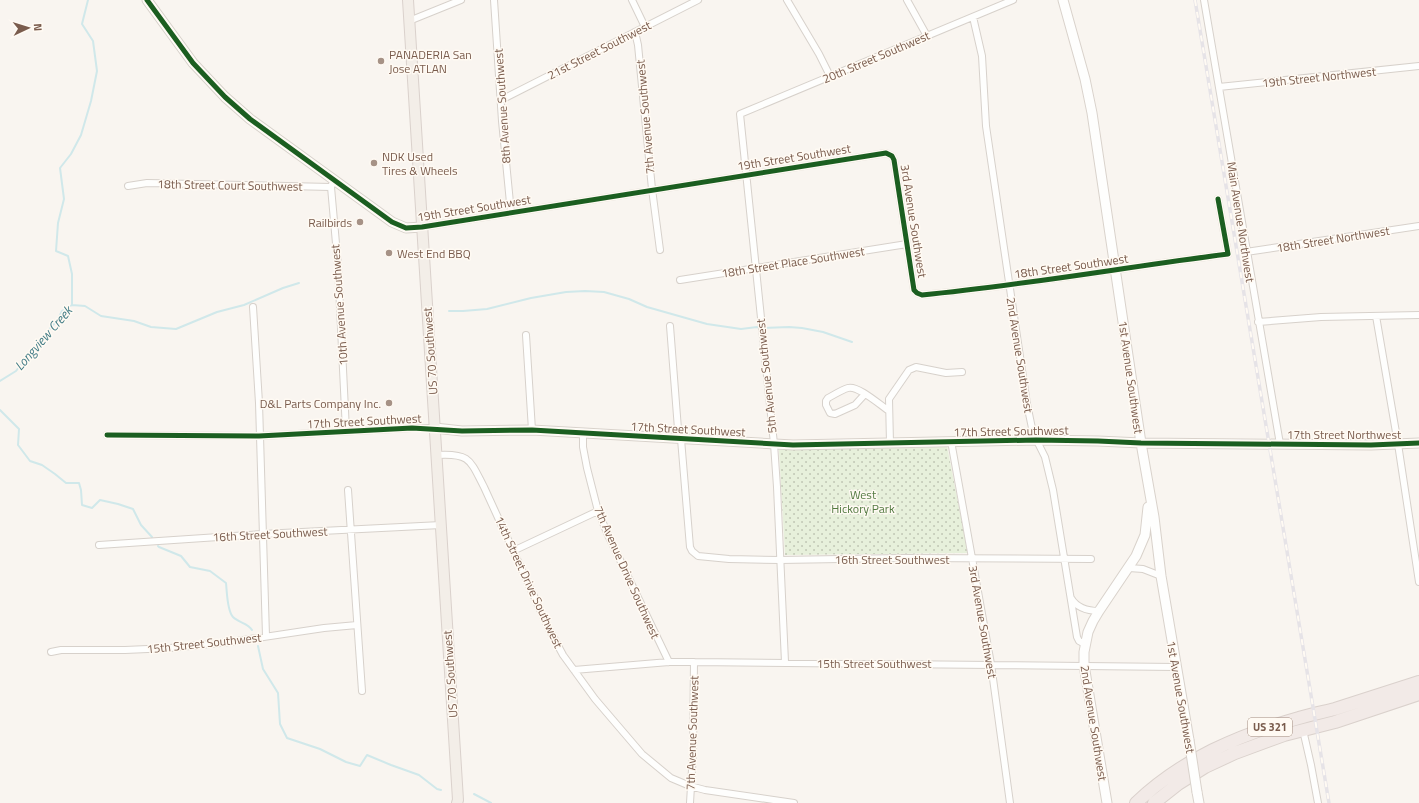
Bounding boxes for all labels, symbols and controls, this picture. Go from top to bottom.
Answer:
north arrow [8,8,48,48]
street label: 21st Street Southwest [544,15,655,84]
text: N [30,23,46,32]
street label: 20th Street Southwest [819,25,933,88]
place label: PANADERIA San Jose ATLAN [389,45,472,78]
street label: 8th Avenue Southwest [488,47,515,164]
marker: PANADERIA San Jose ATLAN [376,56,386,66]
street label: 7th Avenue Southwest [630,58,659,175]
street label: 19th Street Northwest [1261,61,1378,92]
street label: 19th Street Southwest [736,138,853,175]
place label: NDK Used Tires & Wheels [382,147,458,180]
marker: NDK Used Tires & Wheels [369,158,379,168]
street label: Main Avenue Northwest [1222,160,1260,285]
street label: 3rd Avenue Southwest [896,163,932,280]
street label: 18th Street Court Southwest [157,174,304,196]
street label: 19th Street Southwest [416,189,533,226]
place label: Railbirds [308,213,352,232]
marker: Railbirds [355,217,365,227]
street label: 18th Street Northwest [1275,221,1392,257]
street label: 18th Street Place Southwest [720,241,867,283]
street label: 10th Avenue Southwest [325,243,353,366]
place label: West End BBQ [397,244,471,263]
marker: West End BBQ [384,248,394,258]
street label: 18th Street Southwest [1013,248,1130,283]
street label: 2nd Avenue Southwest [1001,296,1039,415]
water label: Longview Creek [9,300,78,375]
street label: US 70 Southwest [417,306,443,395]
street label: 5th Avenue Southwest [750,317,781,434]
street label: 1st Avenue Southwest [1114,319,1148,436]
place label: D&L Parts Company Inc. [260,394,381,413]
marker: D&L Parts Company Inc. [384,398,394,408]
street label: 17th Street Southwest [306,408,423,433]
street label: 17th Street Southwest [630,417,747,442]
street label: 17th Street Southwest [953,420,1069,442]
street label: 17th Street Northwest [1287,425,1402,444]
park label: West Hickory Park [831,485,895,518]
street label: 7th Avenue Drive Southwest [589,502,665,642]
street label: 14th Street Drive Southwest [490,513,568,652]
street label: 16th Street Southwest [212,521,329,546]
street label: 16th Street Southwest [834,550,950,569]
street label: 3rd Avenue Southwest [964,564,1002,681]
street label: 15th Street Southwest [146,627,263,658]
street label: US 70 Southwest [437,629,463,718]
street label: 1st Avenue Southwest [1162,639,1200,756]
street label: 15th Street Southwest [816,654,932,673]
street label: 2nd Avenue Southwest [1075,664,1113,783]
street label: 7th Avenue Southwest [681,674,704,791]
road number: US 321 [1248,718,1292,736]

